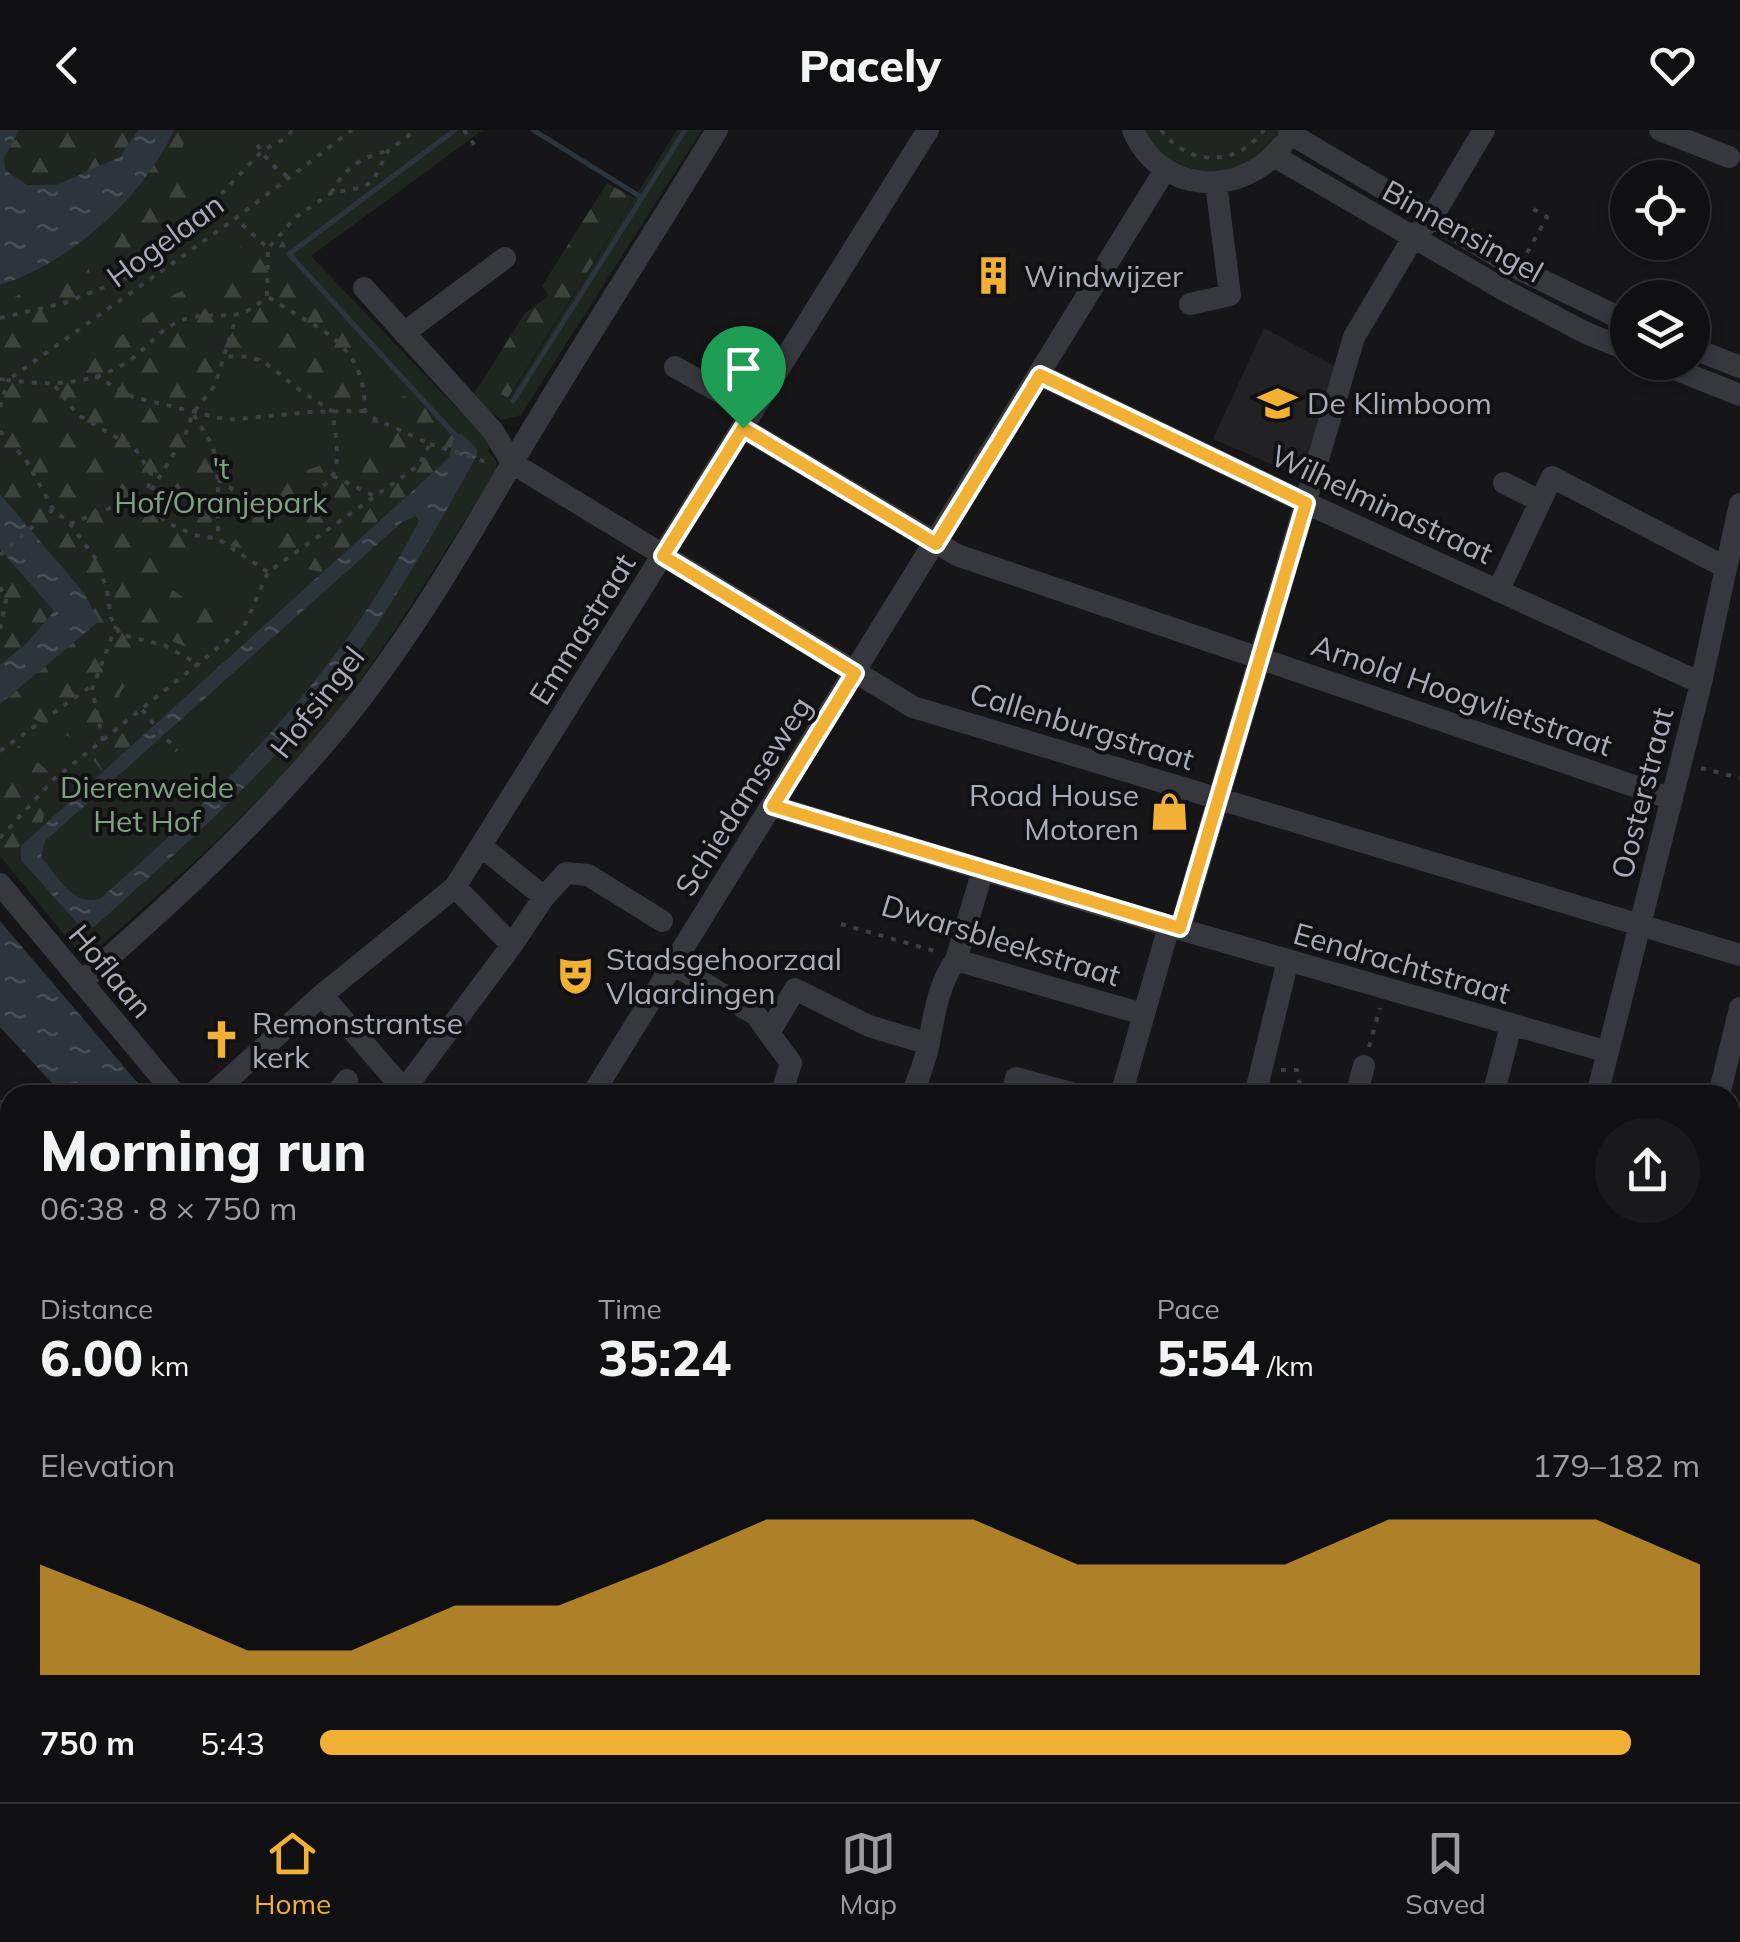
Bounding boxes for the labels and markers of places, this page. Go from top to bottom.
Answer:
building icon: Windwijzer [973,255,1015,297]
place label: Windwijzer [1024,257,1183,295]
pin [701,326,786,429]
school or university icon: De Klimboom [1256,382,1298,424]
place label: De Klimboom [1307,384,1492,422]
place label: Road House Motoren [969,776,1139,848]
shop icon: Road House Motoren [1148,791,1190,833]
place label: Stadsgehoorzaal Vlaardingen [606,940,842,1012]
theatre icon: Stadsgehoorzaal Vlaardingen [555,955,597,997]
place label: Remonstrantse kerk [252,1004,463,1076]
church icon: Remonstrantse kerk [201,1019,243,1061]

